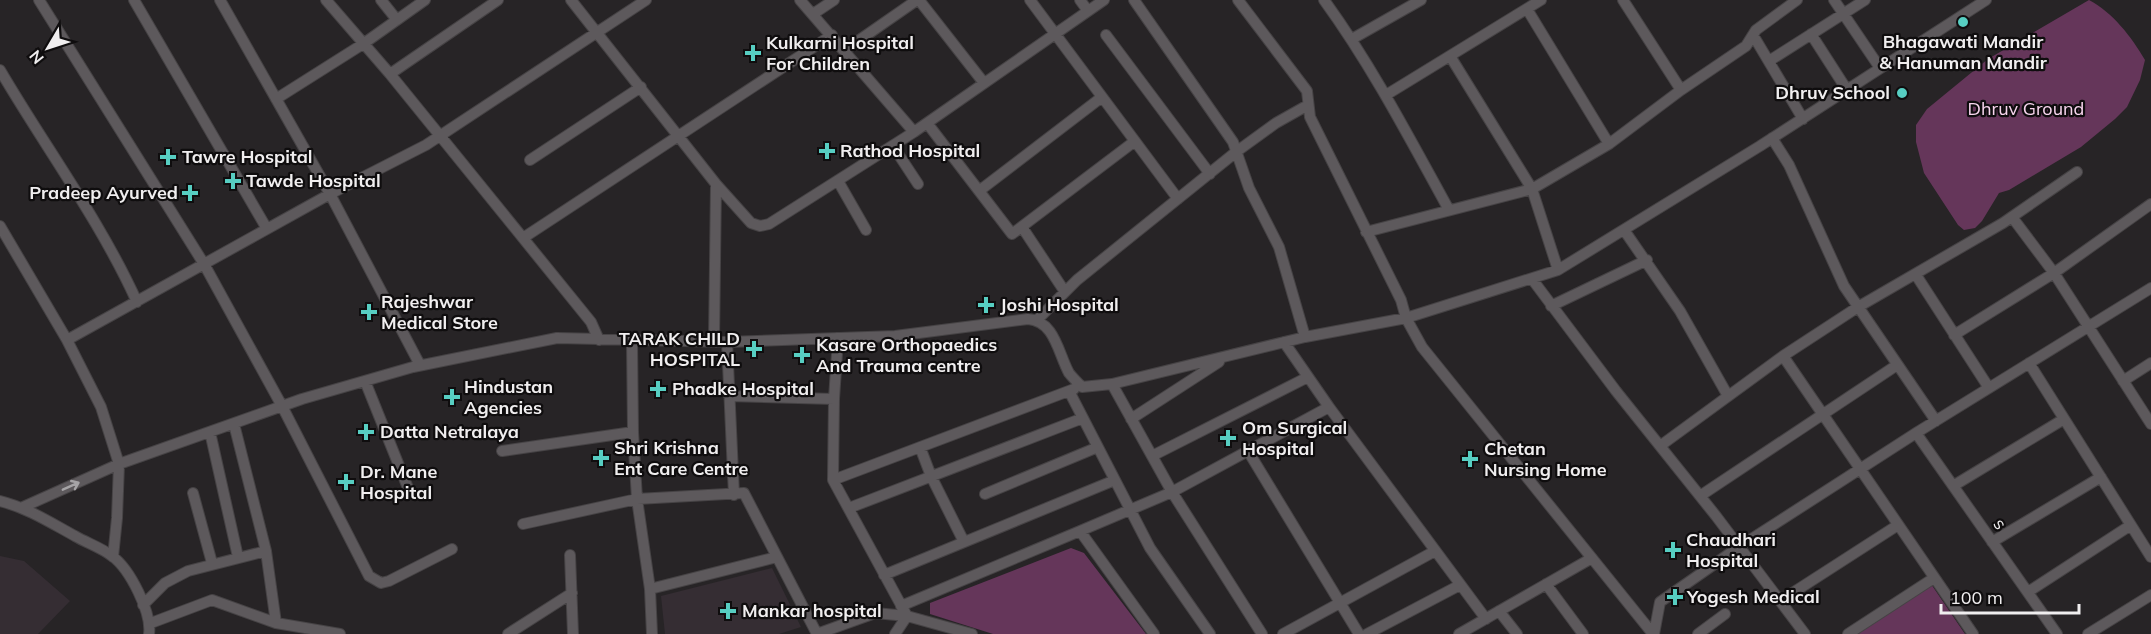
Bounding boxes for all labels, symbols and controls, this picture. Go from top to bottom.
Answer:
marker: Bhagawati Mandir & Hanuman Mandir [1956,15,1970,29]
north arrow [18,18,78,78]
place label: Bhagawati Mandir & Hanuman Mandir [1879,30,2048,74]
place label: Kulkarni Hospital For Children [766,31,914,75]
marker: Kulkarni Hospital For Children [744,44,762,62]
text: N [25,46,48,68]
place label: Dhruv School [1775,81,1890,104]
marker: Dhruv School [1895,86,1909,100]
park label: Dhruv Ground [1968,97,2084,120]
place label: Rathod Hospital [840,139,980,162]
marker: Rathod Hospital [818,142,836,160]
place label: Tawre Hospital [182,145,313,168]
marker: Tawre Hospital [159,148,177,166]
place label: Tawde Hospital [246,169,381,192]
marker: Tawde Hospital [224,172,242,190]
place label: Pradeep Ayurved [29,181,178,204]
marker: Pradeep Ayurved [183,186,197,200]
place label: Rajeshwar Medical Store [381,290,498,334]
place label: Joshi Hospital [1000,293,1119,316]
marker: Joshi Hospital [977,296,995,314]
marker: Rajeshwar Medical Store [362,305,376,319]
place label: TARAK CHILD HOSPITAL [619,327,740,371]
place label: Kasare Orthopaedics And Trauma centre [816,333,997,377]
marker: TARAK CHILD HOSPITAL [745,340,763,358]
marker: Kasare Orthopaedics And Trauma centre [793,346,811,364]
place label: Hindustan Agencies [464,375,553,419]
place label: Phadke Hospital [672,377,814,400]
marker: Phadke Hospital [649,380,667,398]
marker: Hindustan Agencies [445,390,459,404]
place label: Om Surgical Hospital [1242,416,1347,460]
place label: Datta Netralaya [380,420,519,443]
marker: Datta Netralaya [357,423,375,441]
marker: Om Surgical Hospital [1219,429,1237,447]
place label: Shri Krishna Ent Care Centre [614,436,748,480]
place label: Chetan Nursing Home [1484,437,1607,481]
marker: Shri Krishna Ent Care Centre [592,449,610,467]
marker: Chetan Nursing Home [1461,450,1479,468]
place label: Dr. Mane Hospital [360,460,437,504]
marker: Dr. Mane Hospital [337,473,355,491]
one-way arrow [62,479,80,490]
street label: s [1988,513,2012,534]
place label: Chaudhari Hospital [1686,528,1776,572]
marker: Chaudhari Hospital [1664,541,1682,559]
scale bar [1941,577,2079,615]
place label: Yogesh Medical [1686,585,1820,608]
text: 100 m [1950,586,2003,609]
marker: Yogesh Medical [1668,590,1682,604]
place label: Mankar hospital [742,599,882,622]
marker: Mankar hospital [719,602,737,620]

